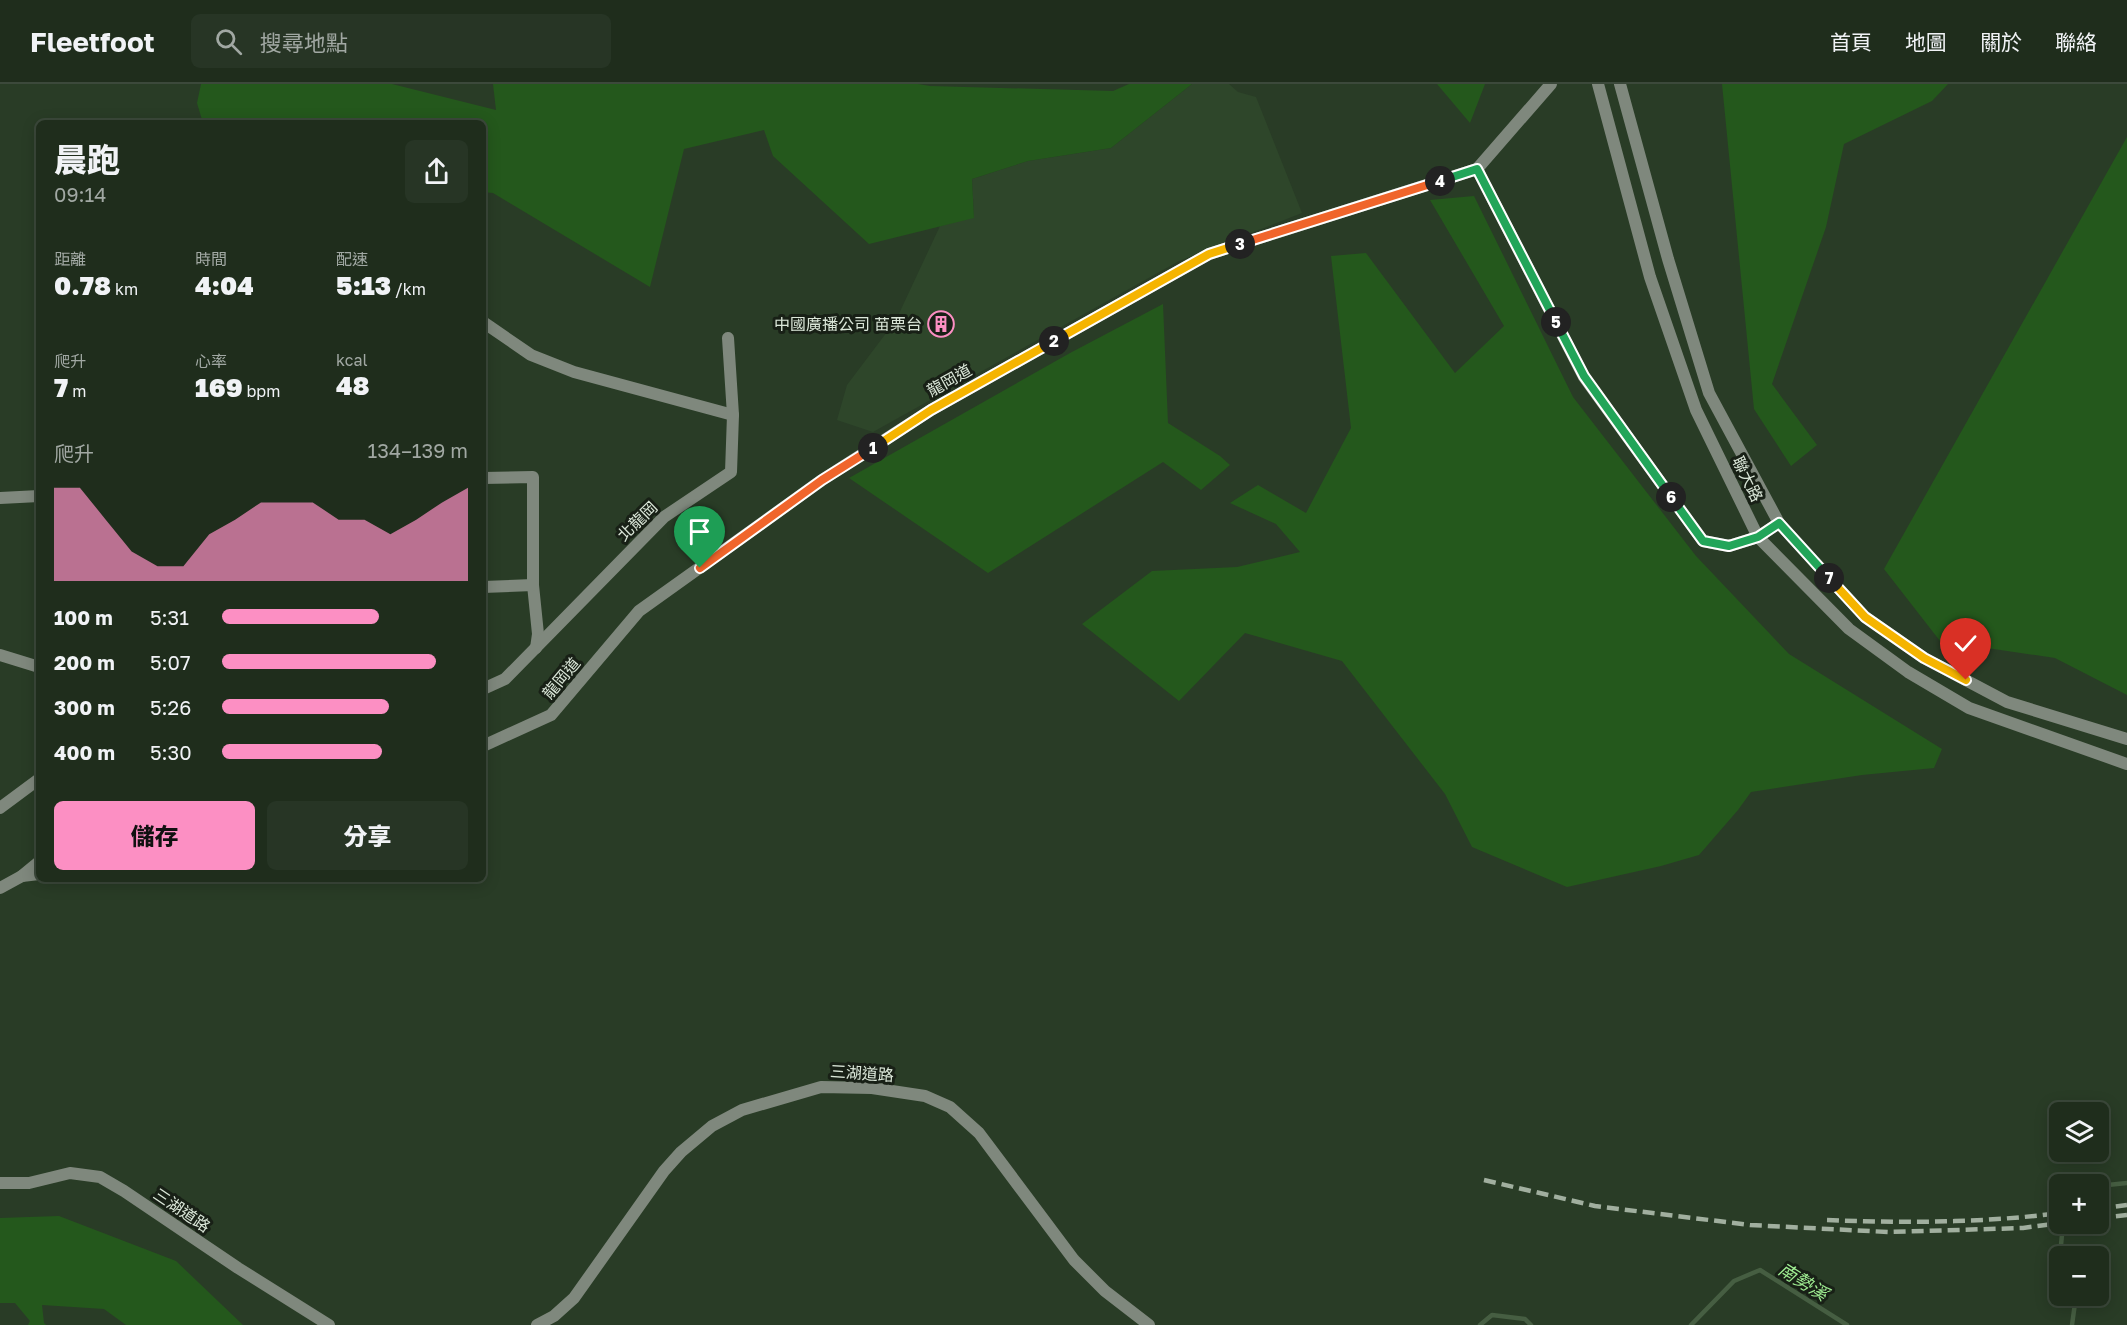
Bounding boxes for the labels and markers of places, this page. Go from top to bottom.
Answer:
pin: 4 [1425,166,1455,196]
pin: 3 [1225,229,1255,259]
pin: 5 [1541,307,1571,337]
building icon: 中國廣播公司 苗栗台 [926,309,956,339]
place label: 中國廣播公司 苗栗台 [774,314,922,334]
pin: 2 [1039,326,1069,356]
pin: 1 [858,433,888,463]
pin: 6 [1656,482,1686,512]
pin [674,506,725,568]
pin: 7 [1814,563,1844,593]
pin [1940,618,1991,680]

